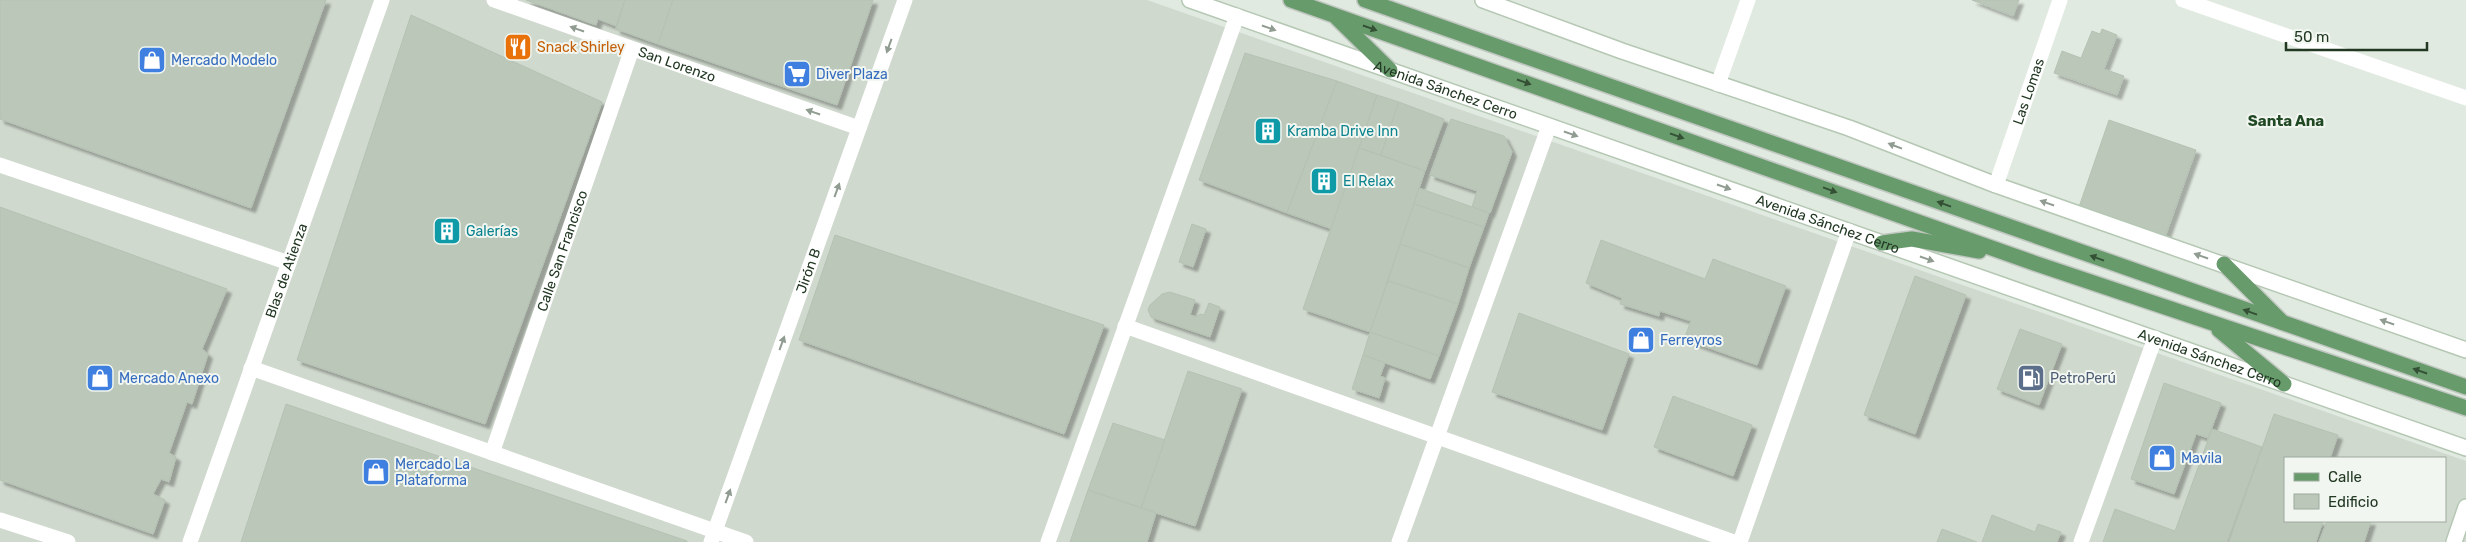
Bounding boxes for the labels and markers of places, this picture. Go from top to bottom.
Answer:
restaurant icon: Snack Shirley [503,32,533,62]
place label: Snack Shirley [537,39,625,56]
shop icon: Mercado Modelo [137,45,167,75]
place label: Mercado Modelo [171,52,277,69]
supermarket icon: Diver Plaza [782,59,812,89]
place label: Diver Plaza [816,66,888,83]
building icon: Kramba Drive Inn [1253,116,1283,146]
place label: Kramba Drive Inn [1287,123,1398,140]
building icon: El Relax [1309,166,1339,196]
place label: El Relax [1343,173,1394,190]
building icon: Galerías [432,216,462,246]
place label: Galerías [466,223,518,240]
shop icon: Ferreyros [1626,325,1656,355]
place label: Ferreyros [1660,332,1722,349]
shop icon: Mercado Anexo [85,363,115,393]
fuel station icon: PetroPerú [2016,363,2046,393]
place label: Mercado Anexo [119,370,219,387]
place label: PetroPerú [2050,370,2116,387]
shop icon: Mavila [2147,443,2177,473]
place label: Mavila [2181,450,2222,467]
place label: Mercado La Plataforma [395,456,470,489]
shop icon: Mercado La Plataforma [361,457,391,487]

